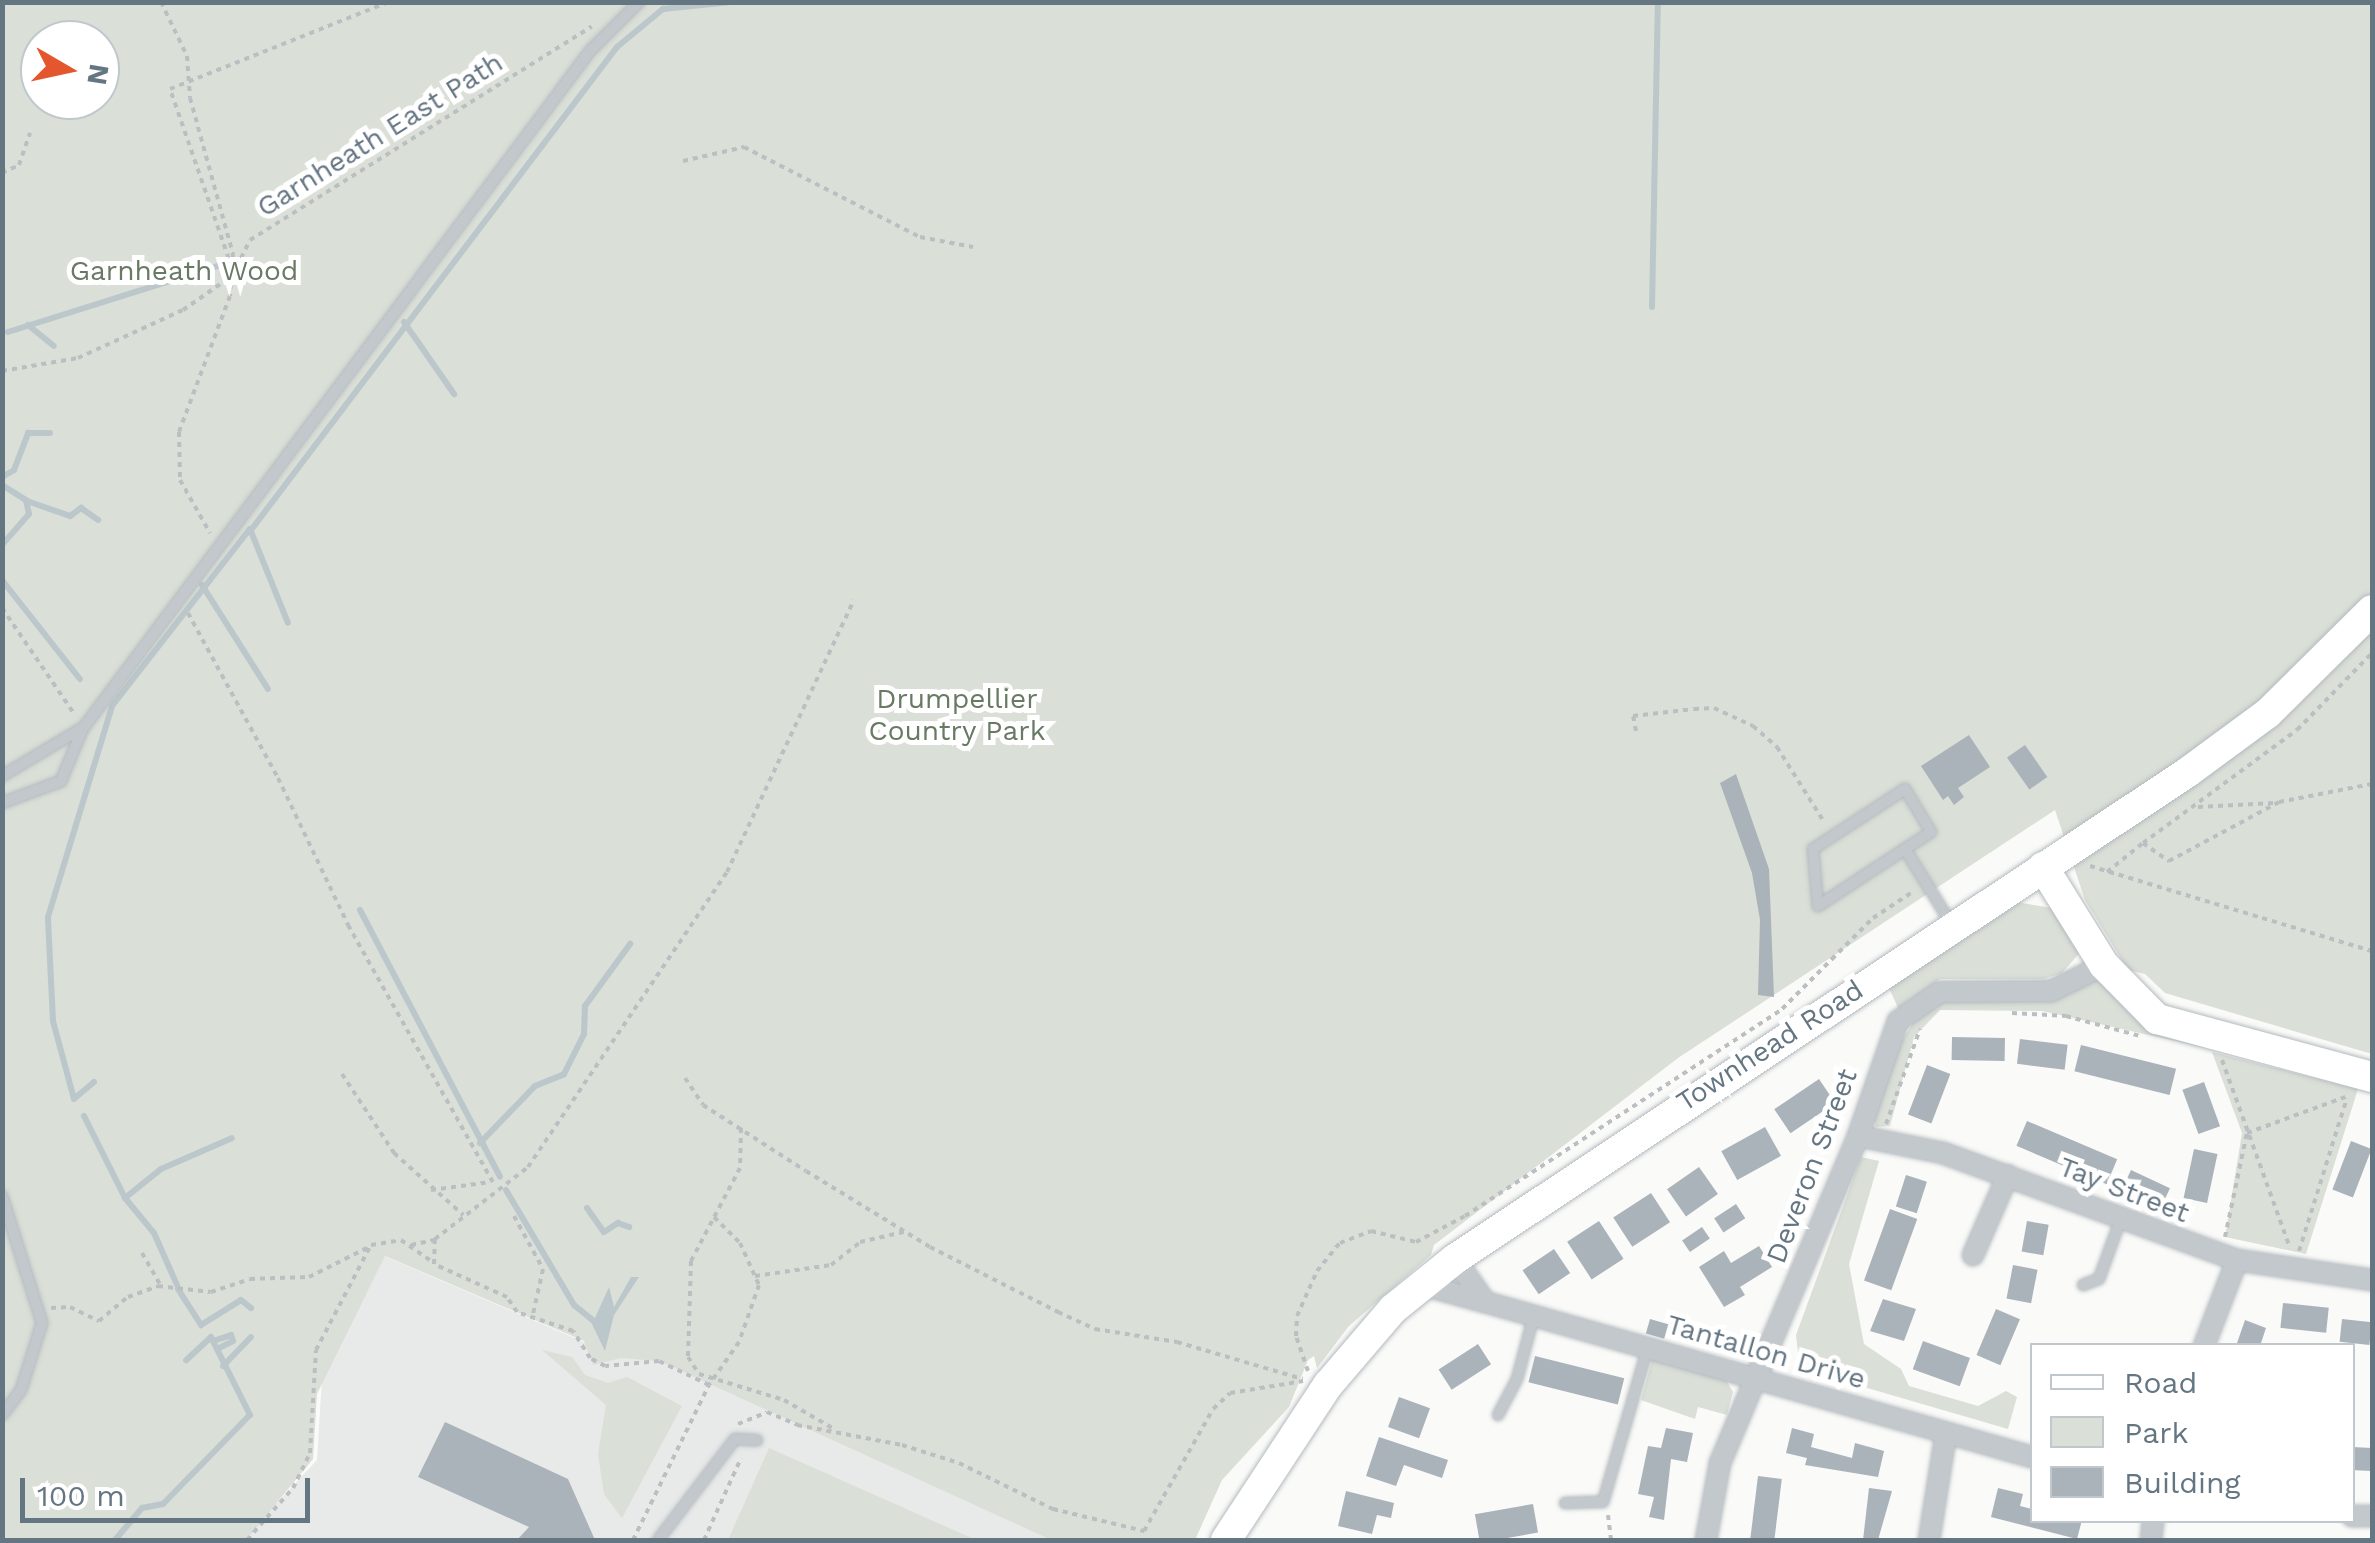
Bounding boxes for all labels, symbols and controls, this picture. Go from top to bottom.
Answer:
north arrow [20,20,120,120]
street label: Garnheath East Path [251,46,509,224]
text: N [80,62,116,87]
park label: Garnheath Wood [69,254,299,288]
park label: Drumpellier Country Park [868,682,1046,748]
street label: Townhead Road [1670,973,1870,1119]
street label: Deveron Street [1759,1064,1865,1268]
street label: Tay Street [2054,1150,2194,1230]
street label: Tantallon Drive [1663,1308,1869,1396]
legend [2030,1343,2355,1523]
text: Road [2124,1365,2197,1400]
text: Park [2124,1415,2189,1450]
scale bar [25,1458,315,1520]
text: Building [2124,1465,2241,1500]
text: 100 m [37,1478,125,1513]

